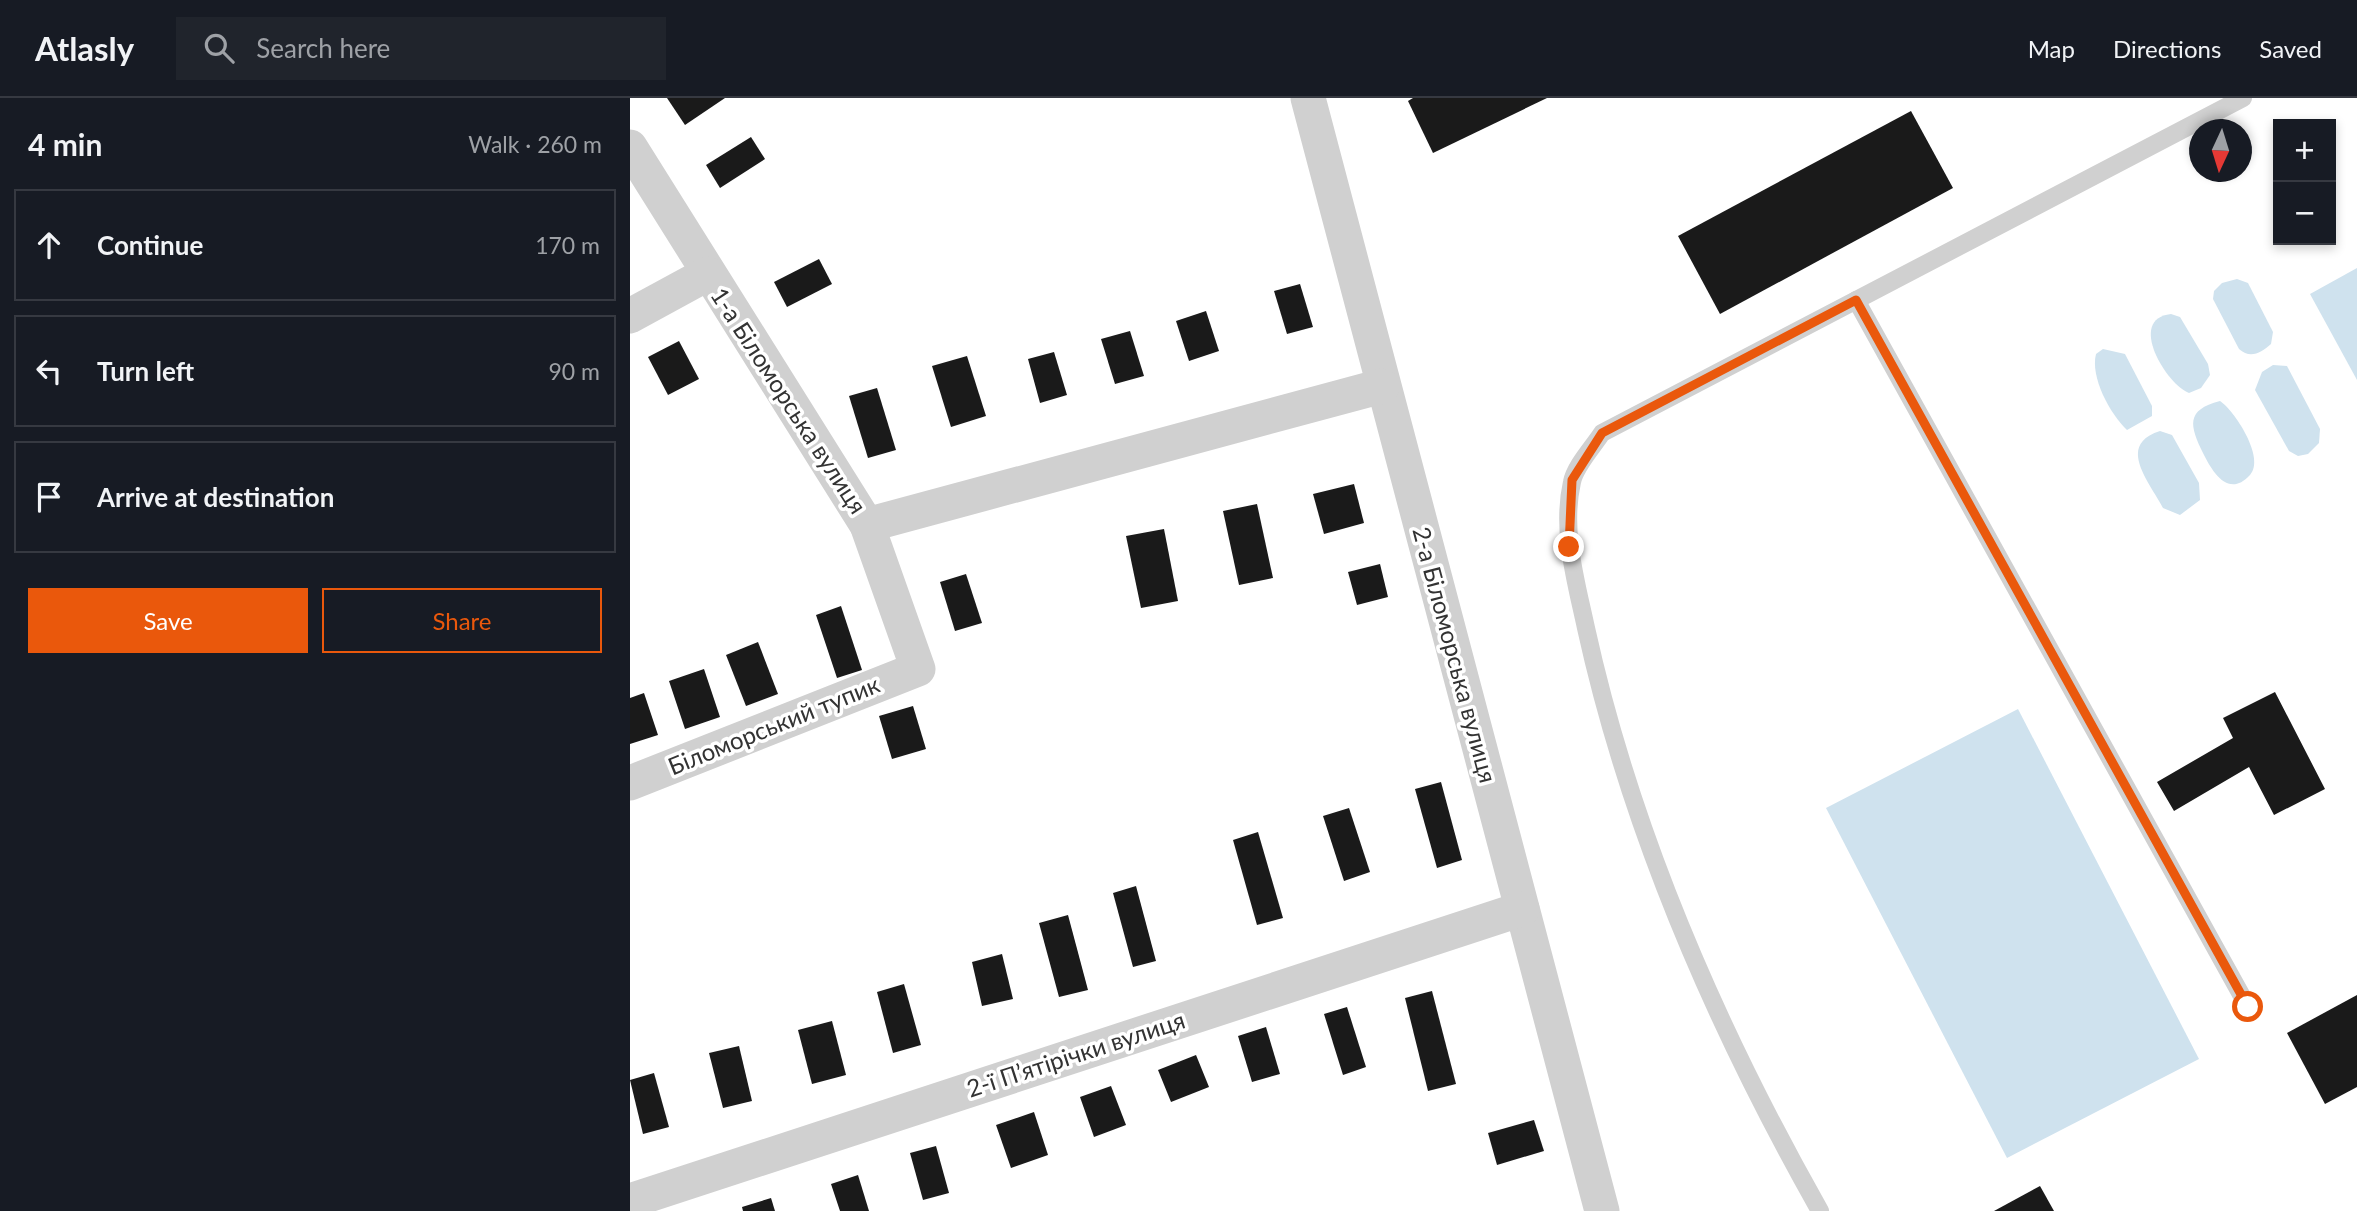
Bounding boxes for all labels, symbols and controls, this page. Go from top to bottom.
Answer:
search box [176,17,666,80]
text: Atlasly [35,28,134,68]
icon: search [200,29,238,67]
text: Search here [256,32,390,64]
text: Map [2028,34,2075,63]
text: Directions [2113,34,2221,63]
text: Saved [2259,34,2322,63]
north arrow [2189,119,2252,182]
map controls [2273,119,2336,245]
button: + [2273,119,2336,182]
text: 4 min [28,126,102,162]
text: Walk · 260 m [468,130,602,158]
button: − [2273,182,2336,245]
icon: ahead [30,226,68,264]
text: Continue [97,229,203,261]
text: 170 m [535,231,600,259]
street label: 1-а Біломорська вулиця [705,282,873,519]
icon: left [30,352,68,390]
text: Turn left [97,355,194,387]
text: 90 m [549,357,600,385]
icon: arrive [30,478,68,516]
text: Arrive at destination [97,481,334,513]
street label: 2-а Біломорська вулиця [1407,524,1504,786]
route end [1553,531,1584,562]
button: Save [28,588,308,653]
button: Share [322,588,602,653]
street label: Біломорський тупик [663,669,884,780]
route start [2232,991,2263,1022]
street label: 2-ї П’ятірічки вулиця [963,1005,1188,1103]

